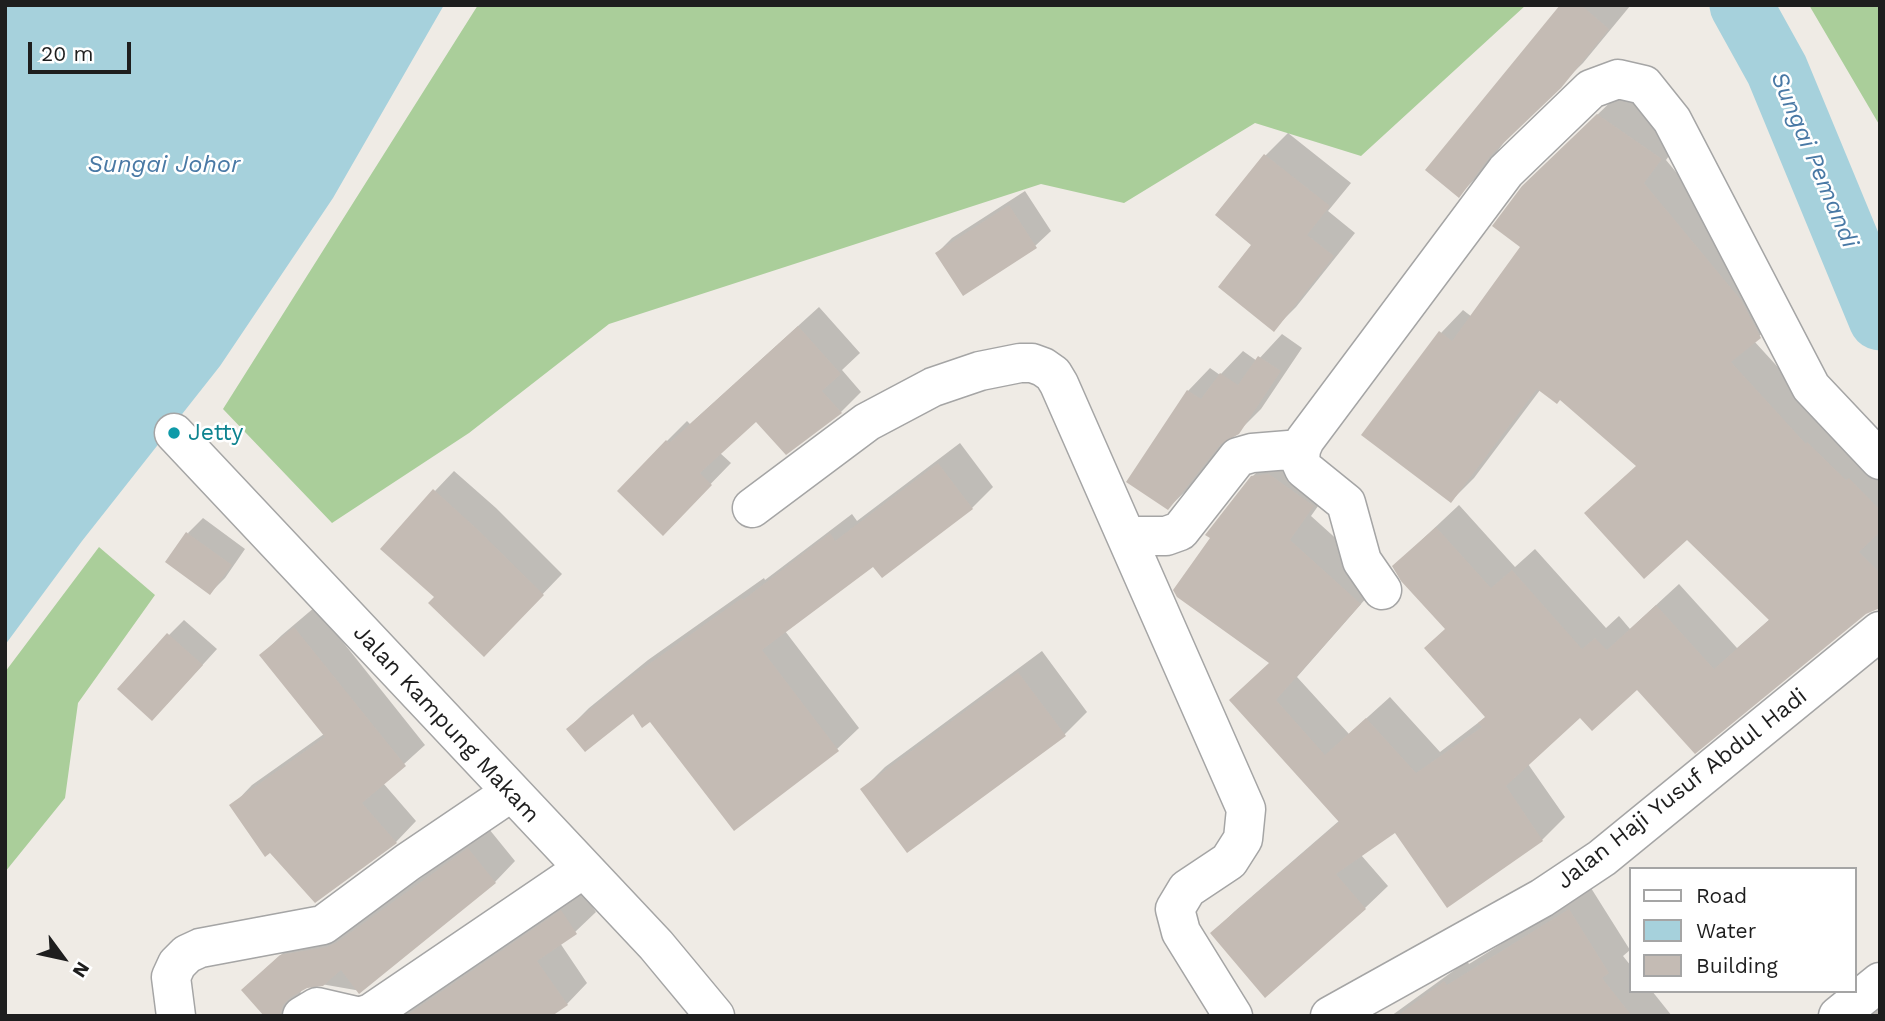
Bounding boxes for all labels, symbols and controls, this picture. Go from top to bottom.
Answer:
scale bar [32,28,135,72]
text: 20 m [41,41,93,66]
water label: Sungai Pemandi [1764,68,1864,252]
water label: Sungai Johor [88,151,240,179]
place label: Jetty [188,419,243,447]
marker: Jetty [166,425,182,441]
street label: Jalan Kampung Makam [347,619,545,829]
street label: Jalan Haji Yusuf Abdul Hadi [1551,683,1813,895]
legend [1630,867,1857,993]
text: Road [1696,883,1747,908]
text: Water [1696,918,1756,943]
north arrow [28,923,98,993]
text: Building [1696,953,1778,978]
text: N [68,958,95,982]

